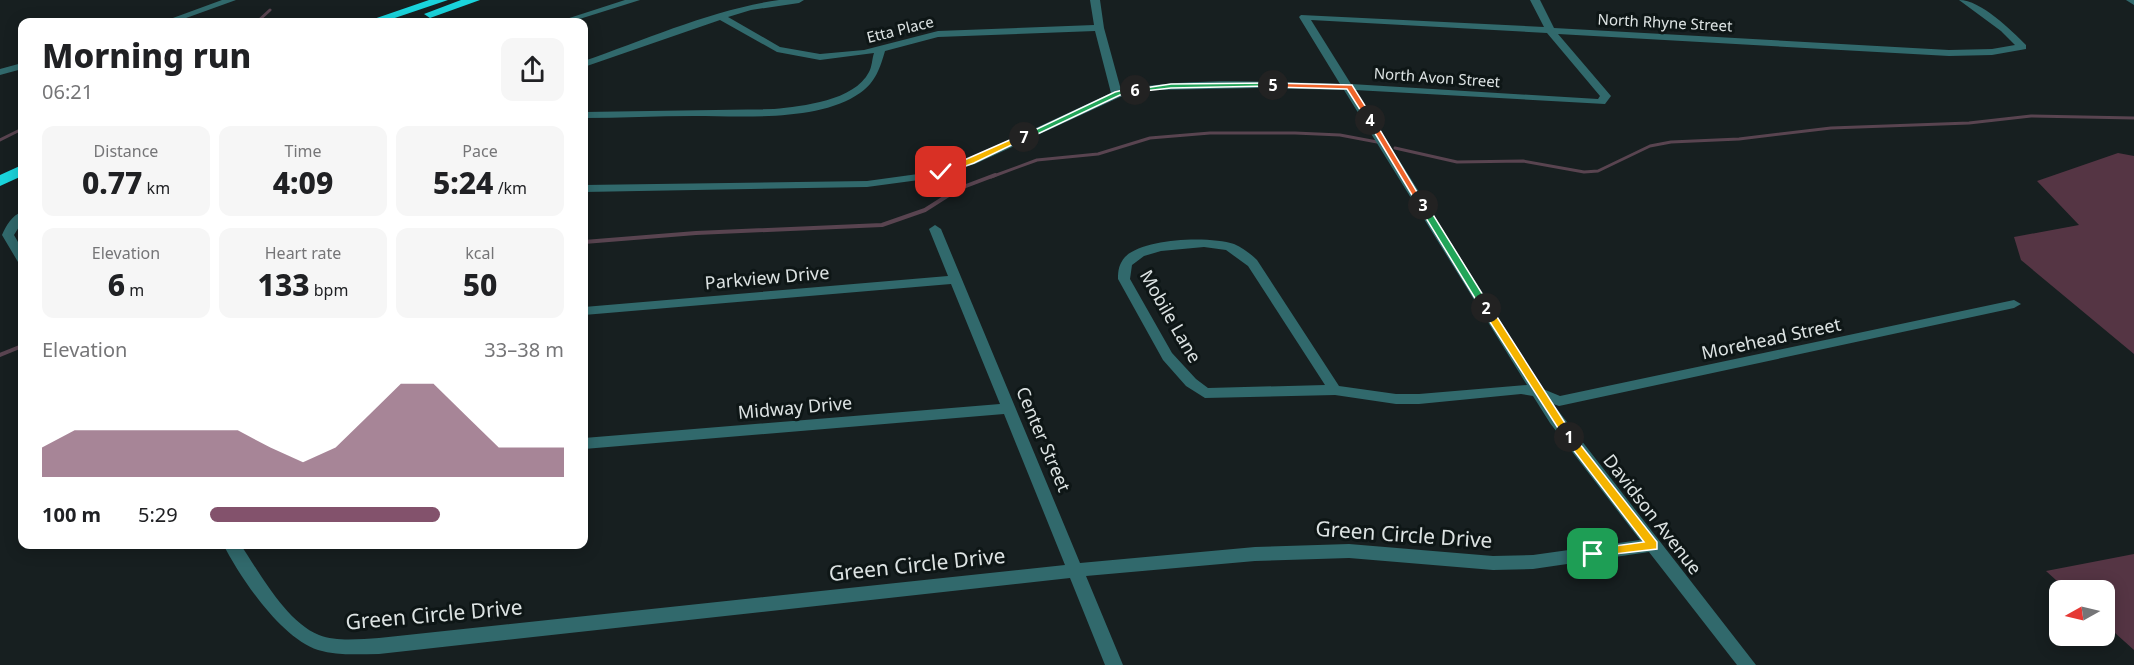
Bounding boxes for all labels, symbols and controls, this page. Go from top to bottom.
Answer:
street label: North Rhyne Street [1597,8,1734,36]
street label: Etta Place [864,11,936,47]
text: Morning run [42,33,251,78]
button: share [501,38,564,101]
street label: North Avon Street [1373,63,1501,91]
pin: 5 [1258,70,1288,100]
text: 5 [1268,74,1278,96]
pin: 6 [1120,75,1150,105]
text: 06:21 [42,78,93,105]
text: 6 [1130,79,1140,101]
pin: 4 [1355,105,1385,135]
text: 4 [1365,109,1375,131]
pin: 7 [1009,122,1039,152]
text: 7 [1019,126,1029,148]
text: Distance [94,140,158,162]
text: Time [284,140,322,162]
text: Pace [462,140,498,162]
pin [915,146,966,197]
icon: check [924,155,957,188]
text: 0.77 [82,162,142,203]
text: 4:09 [273,162,333,203]
text: 5:24 [433,162,493,203]
text: km [142,177,170,199]
text: /km [493,177,527,199]
pin: 3 [1408,190,1438,220]
text: 3 [1418,194,1428,216]
text: Elevation [92,242,160,264]
text: Heart rate [265,242,341,264]
text: kcal [465,242,495,264]
street label: Parkview Drive [704,260,830,294]
text: 6 [108,264,125,305]
text: 133 [258,264,310,305]
text: 50 [463,264,497,305]
street label: Mobile Lane [1135,265,1207,367]
text: m [125,279,144,301]
text: bpm [310,279,348,301]
pin: 2 [1471,293,1501,323]
text: 2 [1481,297,1491,319]
street label: Morehead Street [1699,311,1843,364]
text: Elevation [42,336,127,363]
text: 33–38 m [484,336,564,363]
street label: Center Street [1011,383,1077,496]
street label: Midway Drive [737,390,853,424]
pin: 1 [1554,422,1584,452]
text: 1 [1564,426,1574,448]
street label: Davidson Avenue [1598,449,1708,579]
text: 100 m [42,501,101,528]
text: 5:29 [138,501,178,528]
street label: Green Circle Drive [1315,514,1493,554]
pin [1567,528,1618,579]
icon: arrive [1576,537,1609,570]
street label: Green Circle Drive [827,541,1007,587]
north arrow [2049,580,2115,646]
map controls [2049,580,2115,646]
street label: Green Circle Drive [344,592,524,636]

